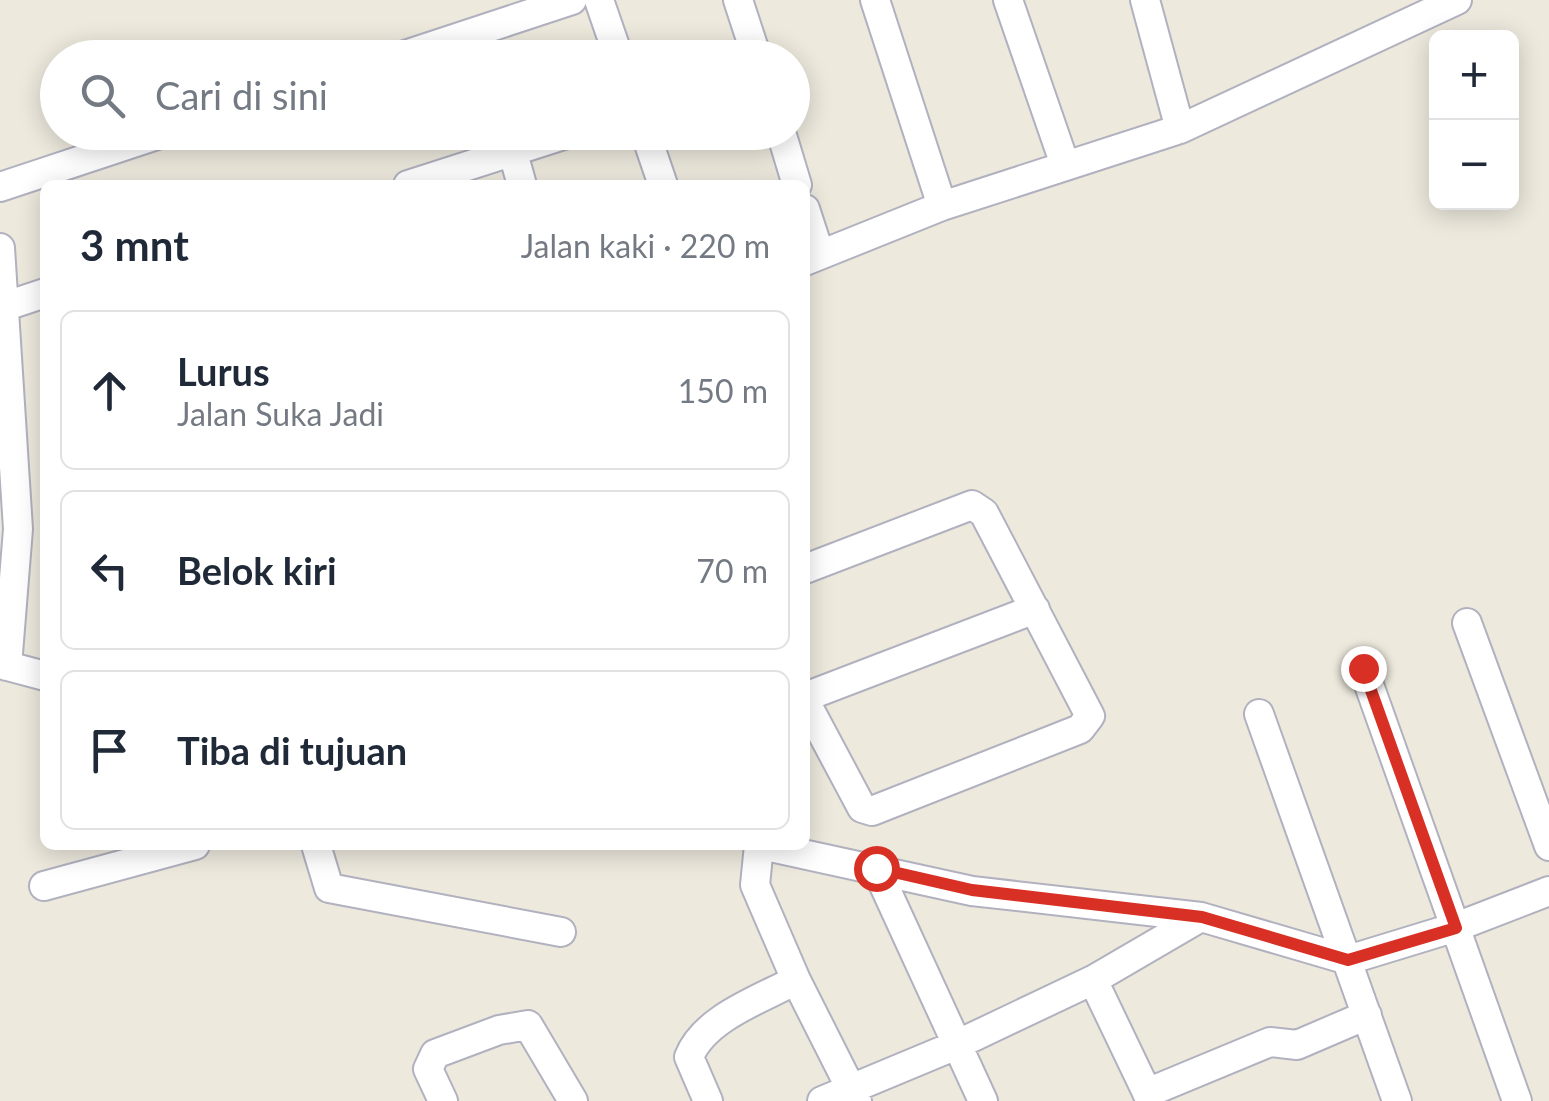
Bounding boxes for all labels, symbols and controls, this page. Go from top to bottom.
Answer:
map controls [1429,30,1519,210]
button: + [1429,30,1519,120]
search box [40,40,810,150]
icon: search [75,68,130,123]
text: Cari di sini [155,72,328,118]
button: − [1429,120,1519,210]
text: 3 mnt [80,220,189,270]
text: Jalan kaki · 220 m [521,226,770,265]
text: Lurus [177,348,270,394]
icon: ahead [82,363,137,418]
text: 150 m [678,371,768,410]
text: Jalan Suka Jadi [177,394,384,433]
icon: left [82,543,137,598]
text: Belok kiri [177,547,337,593]
text: 70 m [696,551,768,590]
route end [1341,646,1387,692]
icon: arrive [82,723,137,778]
text: Tiba di tujuan [177,727,407,773]
route start [854,846,900,892]

